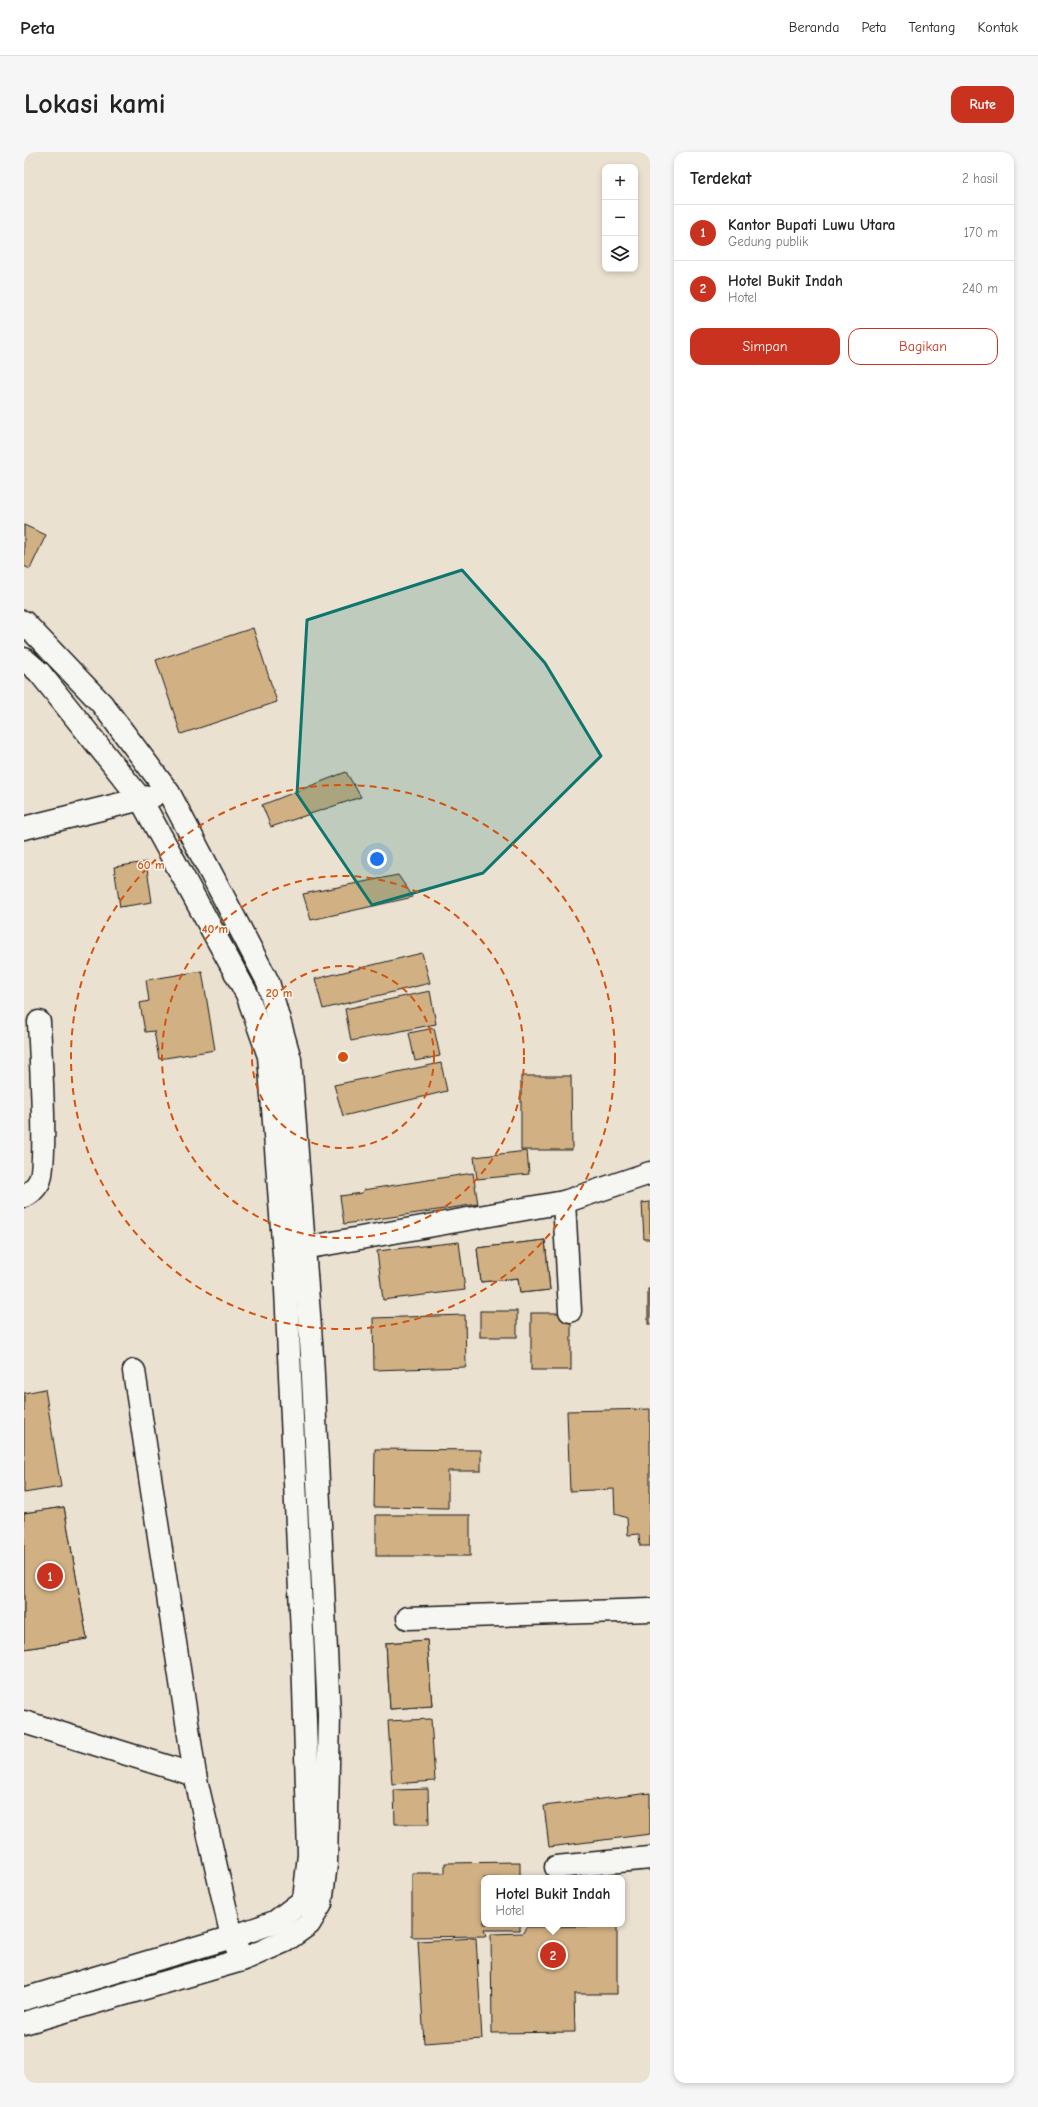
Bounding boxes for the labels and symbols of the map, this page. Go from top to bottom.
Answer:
your location [367,849,387,869]
text: 60 m [138,858,164,872]
text: 40 m [202,922,228,936]
text: 20 m [266,986,292,1000]
centre of rings [336,1050,350,1064]
pin: 1 [37,1561,63,1591]
pin: 2 [540,1940,566,1970]

